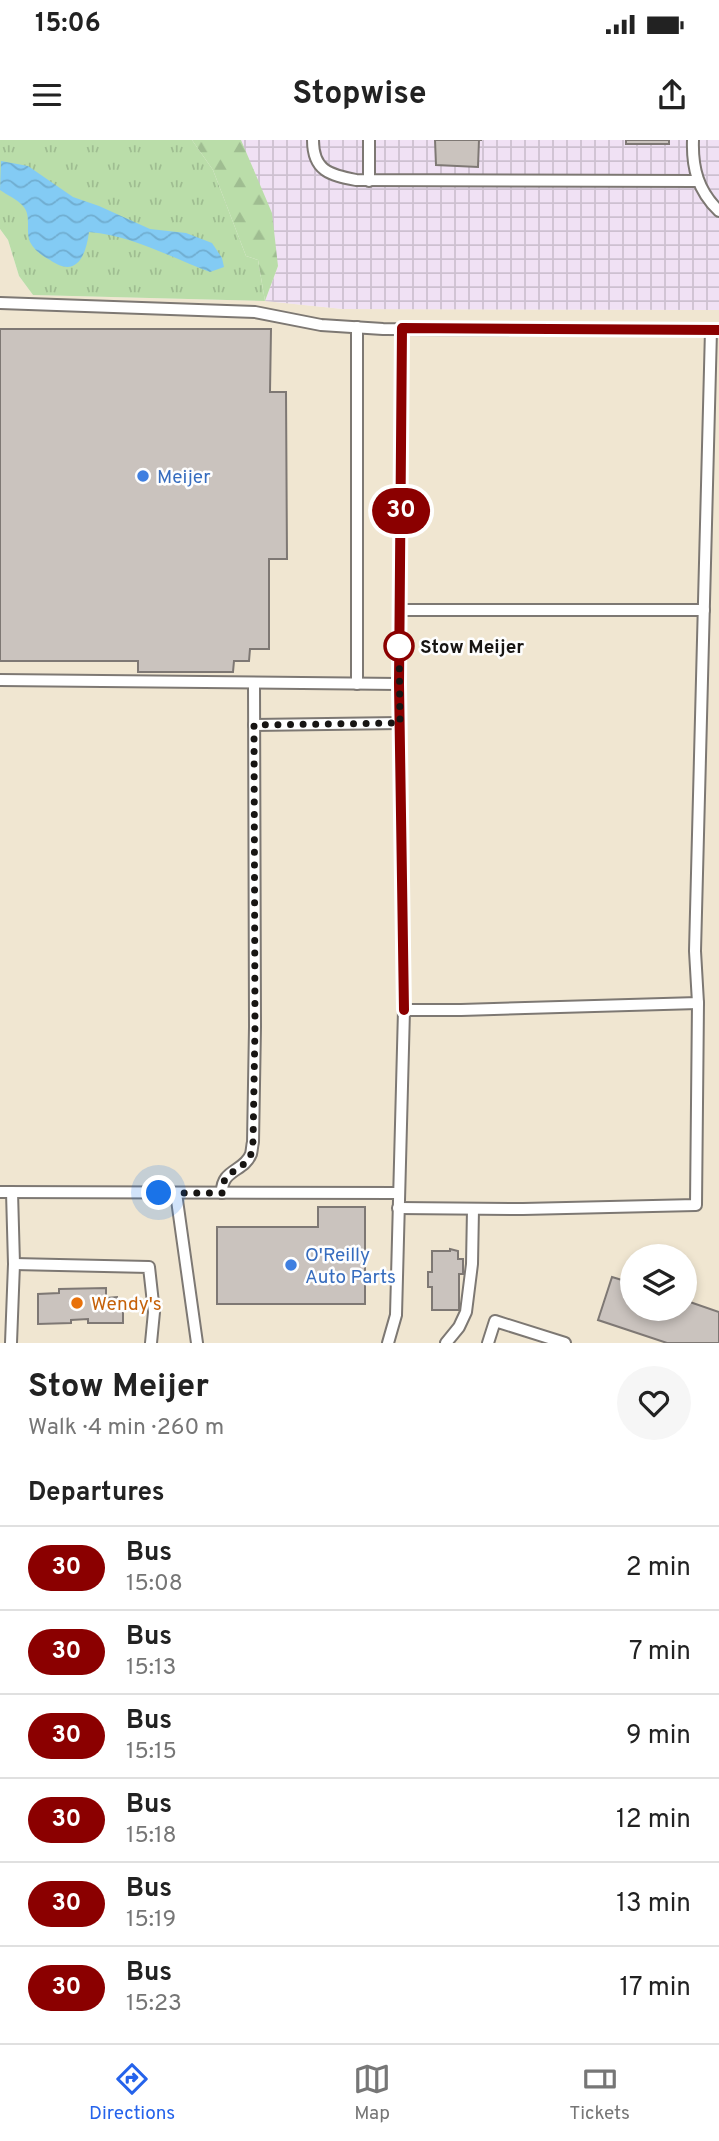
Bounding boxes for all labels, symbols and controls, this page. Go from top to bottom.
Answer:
text: 15:06 [35,8,101,41]
text: Stopwise [292,75,427,115]
icon: menu [28,76,66,114]
icon: share [653,76,691,114]
place label: Meijer [157,466,211,490]
marker: Meijer [135,468,151,484]
line badge: 30 [370,488,432,534]
text: 30 [386,496,416,526]
marker: Stow Meijer [384,631,414,661]
place label: Stow Meijer [420,636,524,660]
your location [141,1175,176,1210]
place label: O'Reilly Auto Parts [305,1244,396,1290]
map controls [620,1244,697,1321]
button: layers [620,1244,697,1321]
marker: O'Reilly Auto Parts [283,1257,299,1273]
place label: Wendy's [91,1293,162,1317]
marker: Wendy's [69,1295,85,1311]
button: heart [617,1366,691,1440]
text: Stow Meijer [28,1367,209,1409]
text: Walk · 4 min · 260 m [28,1414,224,1443]
text: Departures [28,1477,165,1510]
text: Bus [126,1537,172,1570]
text: 2 min [626,1552,691,1585]
text: 30 [52,1553,81,1583]
text: 15:08 [126,1570,183,1599]
text: Bus [126,1621,172,1654]
text: 7 min [629,1636,691,1669]
text: 30 [52,1637,81,1667]
text: 15:13 [126,1654,176,1683]
text: Bus [126,1705,172,1738]
text: 9 min [626,1720,691,1753]
text: 30 [52,1721,81,1751]
text: 15:15 [126,1738,177,1767]
text: Bus [126,1789,172,1822]
text: 12 min [616,1804,691,1837]
text: 30 [52,1805,81,1835]
text: 15:18 [126,1822,177,1851]
text: Bus [126,1873,172,1906]
text: 13 min [616,1888,691,1921]
text: 30 [52,1889,81,1919]
text: 15:19 [126,1906,176,1935]
text: Bus [126,1957,172,1990]
text: 17 min [619,1972,691,2005]
text: 30 [52,1973,81,2003]
text: 15:23 [126,1990,182,2019]
tab: Directions [89,2060,175,2126]
tab: Map [353,2060,391,2126]
tab: Tickets [569,2060,630,2126]

